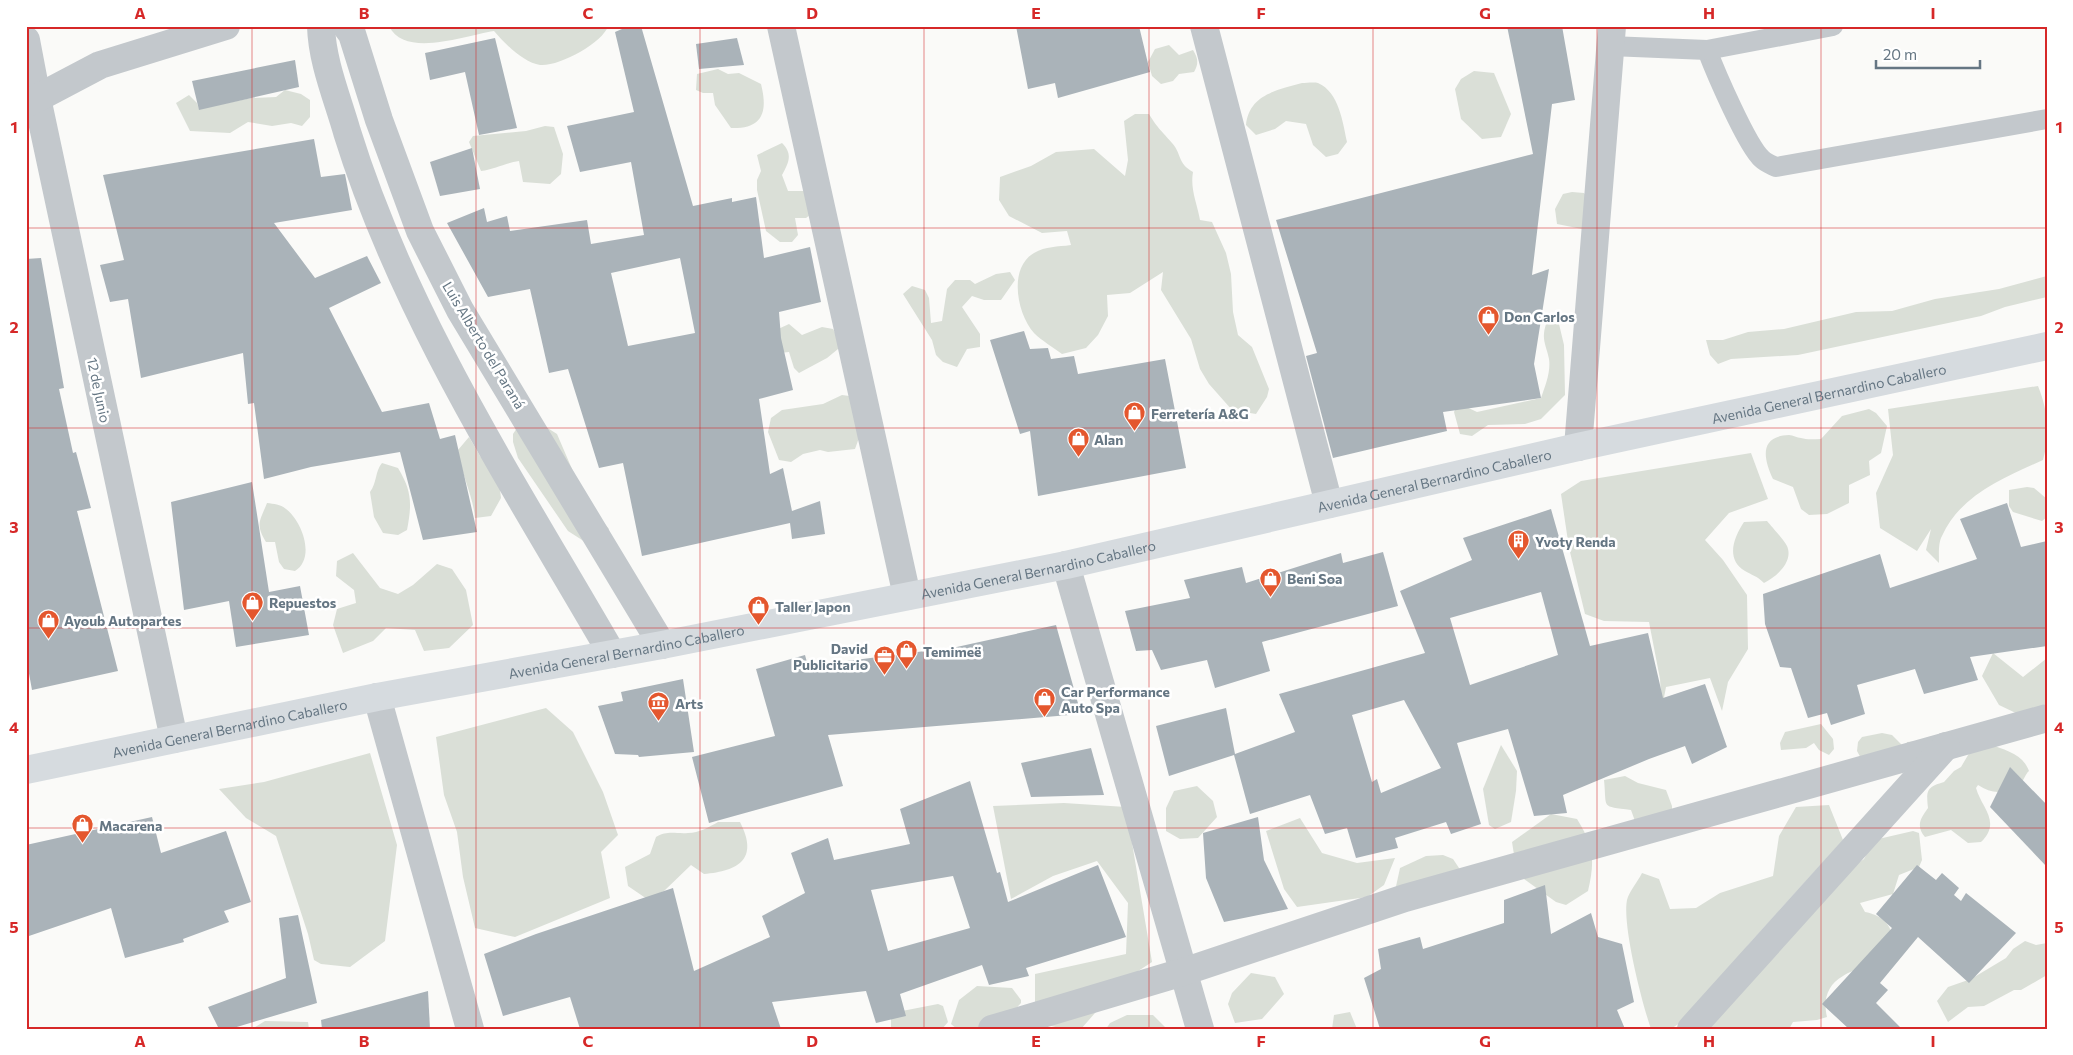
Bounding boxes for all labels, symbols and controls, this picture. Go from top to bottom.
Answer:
text: A [134,3,146,22]
text: B [359,3,370,22]
text: C [583,3,594,22]
text: D [806,3,818,22]
text: E [1031,3,1041,22]
text: F [1256,3,1266,22]
text: G [1479,3,1491,22]
text: H [1703,3,1715,22]
text: I [1930,3,1936,22]
scale bar [1876,38,1979,70]
text: 20 m [1883,45,1917,63]
text: 1 [10,117,18,136]
text: 1 [2055,117,2063,136]
street label: Luis Alberto del Paraná [439,278,529,412]
shop icon: Don Carlos [1476,304,1500,335]
place label: Don Carlos [1504,308,1575,325]
text: 2 [9,317,19,336]
text: 2 [2054,317,2064,336]
street label: 12 de Junio [84,356,114,424]
street label: Avenida General Bernardino Caballero [1710,359,1948,427]
shop icon: Ferretería A&G [1123,401,1147,432]
place label: Ferretería A&G [1151,405,1249,422]
shop icon: Alan [1066,427,1090,458]
place label: Alan [1094,431,1123,448]
street label: Avenida General Bernardino Caballero [1316,445,1553,515]
text: 3 [9,517,19,536]
text: 3 [2054,517,2064,536]
building icon: Yvoty Renda [1507,529,1531,560]
place label: Yvoty Renda [1535,533,1616,550]
street label: Avenida General Bernardino Caballero [919,536,1157,602]
shop icon: Beni Soa [1259,566,1283,597]
place label: Beni Soa [1287,570,1342,587]
shop icon: Repuestos [241,590,265,621]
place label: Repuestos [269,594,337,611]
shop icon: Taller Japon [747,594,771,625]
place label: Taller Japon [775,598,851,615]
shop icon: Ayoub Autopartes [36,608,60,639]
place label: Ayoub Autopartes [64,612,182,629]
street label: Avenida General Bernardino Caballero [507,620,746,681]
shop icon: Temimeë [895,639,919,670]
place label: David Publicitario [793,640,868,673]
place label: Temimeë [923,643,981,660]
office icon: David Publicitario [872,644,896,675]
place label: Car Performance Auto Spa [1061,683,1170,716]
shop icon: Car Performance Auto Spa [1033,687,1057,718]
museum icon: Arts [647,691,671,722]
street label: Avenida General Bernardino Caballero [111,695,349,760]
place label: Arts [675,695,704,712]
text: 4 [9,717,19,736]
text: 4 [2054,717,2064,736]
shop icon: Macarena [71,813,95,844]
place label: Macarena [99,817,162,834]
text: 5 [9,917,19,936]
text: 5 [2054,917,2064,936]
text: A [134,1031,146,1050]
text: B [359,1031,370,1050]
text: C [583,1031,594,1050]
text: D [806,1031,818,1050]
text: E [1031,1031,1041,1050]
text: F [1256,1031,1266,1050]
text: G [1479,1031,1491,1050]
text: H [1703,1031,1715,1050]
text: I [1930,1031,1936,1050]

